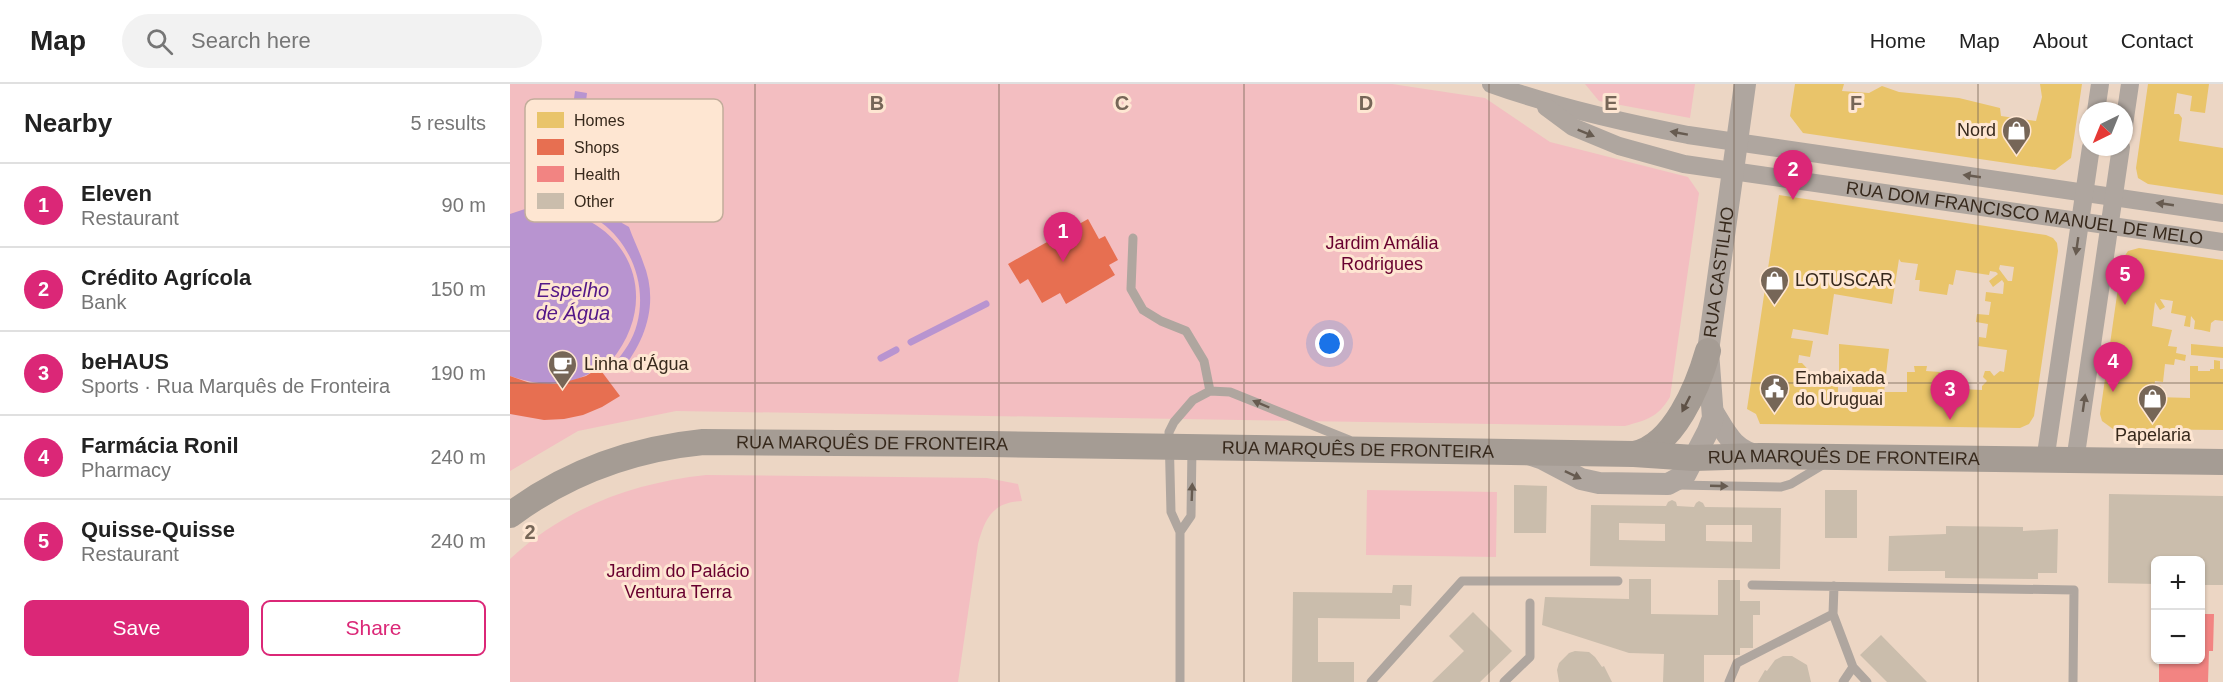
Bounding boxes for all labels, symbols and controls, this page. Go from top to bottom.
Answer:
search box [122,14,542,68]
text: Map [30,25,86,56]
icon: search [143,25,176,58]
text: Search here [191,28,311,53]
text: Home [1870,29,1926,52]
text: Map [1959,29,2000,52]
text: About [2033,29,2088,52]
text: Contact [2121,29,2193,52]
text: B [870,92,884,114]
text: C [1115,92,1129,114]
text: D [1359,92,1373,114]
text: E [1604,92,1618,114]
text: F [1850,92,1862,114]
legend [525,99,723,222]
north arrow [2079,102,2133,156]
text: Nearby [24,108,112,138]
text: 5 results [410,112,486,134]
text: Homes [574,112,625,129]
shop icon: Nord [2001,114,2033,156]
place label: Nord [1957,120,1996,140]
one-way arrow [1577,128,1595,138]
one-way arrow [1669,128,1688,137]
text: Shops [574,139,619,156]
pin: 2 [1774,150,1812,200]
text: Health [574,166,620,183]
one-way arrow [1963,172,1982,181]
street label: RUA DOM FRANCISCO MANUEL DE MELO [1845,178,2205,249]
text: Eleven [81,181,152,206]
text: Other [574,193,615,210]
text: 1 [38,194,49,216]
text: 90 m [442,194,486,216]
one-way arrow [2156,200,2175,209]
street label: RUA CASTILHO [1700,205,1738,339]
text: Restaurant [81,207,179,229]
pin: 1 [1044,212,1082,262]
park label: Jardim Amália Rodrigues [1325,233,1440,274]
one-way arrow [2072,237,2081,256]
pin: 5 [2106,256,2144,305]
shop icon: LOTUSCAR [1758,264,1790,306]
text: Crédito Agrícola [81,265,251,290]
place label: LOTUSCAR [1795,270,1893,290]
text: 2 [38,278,49,300]
text: 150 m [430,278,486,300]
water label: Espelho de Água [536,279,610,324]
text: Bank [81,291,127,313]
your location [1315,329,1344,358]
pin: 4 [2094,342,2132,392]
cafe icon: Linha d'Água [547,348,579,390]
text: beHAUS [81,349,169,374]
place label: Linha d'Água [584,354,690,374]
text: 3 [38,362,49,384]
text: 190 m [430,362,486,384]
place label: Embaixada do Uruguai [1795,368,1886,409]
pin: 3 [1930,370,1970,420]
public building icon: Embaixada do Uruguai [1758,372,1790,414]
text: Sports · Rua Marquês de Fronteira [81,375,390,397]
shop icon: Papelaria [2137,382,2169,424]
one-way arrow [2079,393,2088,412]
one-way arrow [1681,396,1690,413]
one-way arrow [1251,399,1269,409]
place label: Papelaria [2115,425,2192,445]
street label: RUA MARQUÊS DE FRONTEIRA [736,432,1008,454]
text: Farmácia Ronil [81,433,239,458]
street label: RUA MARQUÊS DE FRONTEIRA [1222,438,1494,462]
text: 4 [38,446,49,468]
text: 240 m [430,446,486,468]
street label: RUA MARQUÊS DE FRONTEIRA [1707,446,1980,469]
text: Pharmacy [81,459,171,481]
one-way arrow [1564,471,1581,480]
one-way arrow [1188,482,1197,501]
one-way arrow [1710,482,1729,491]
text: Quisse-Quisse [81,517,235,542]
text: 2 [524,521,536,543]
text: 5 [38,530,49,552]
text: 240 m [430,530,486,552]
text: Restaurant [81,543,179,565]
map controls [2151,556,2205,664]
button: + [2151,556,2205,610]
park label: Jardim do Palácio Ventura Terra [606,561,750,602]
button: Save [24,600,249,656]
button: Share [261,600,486,656]
button: − [2151,610,2205,664]

